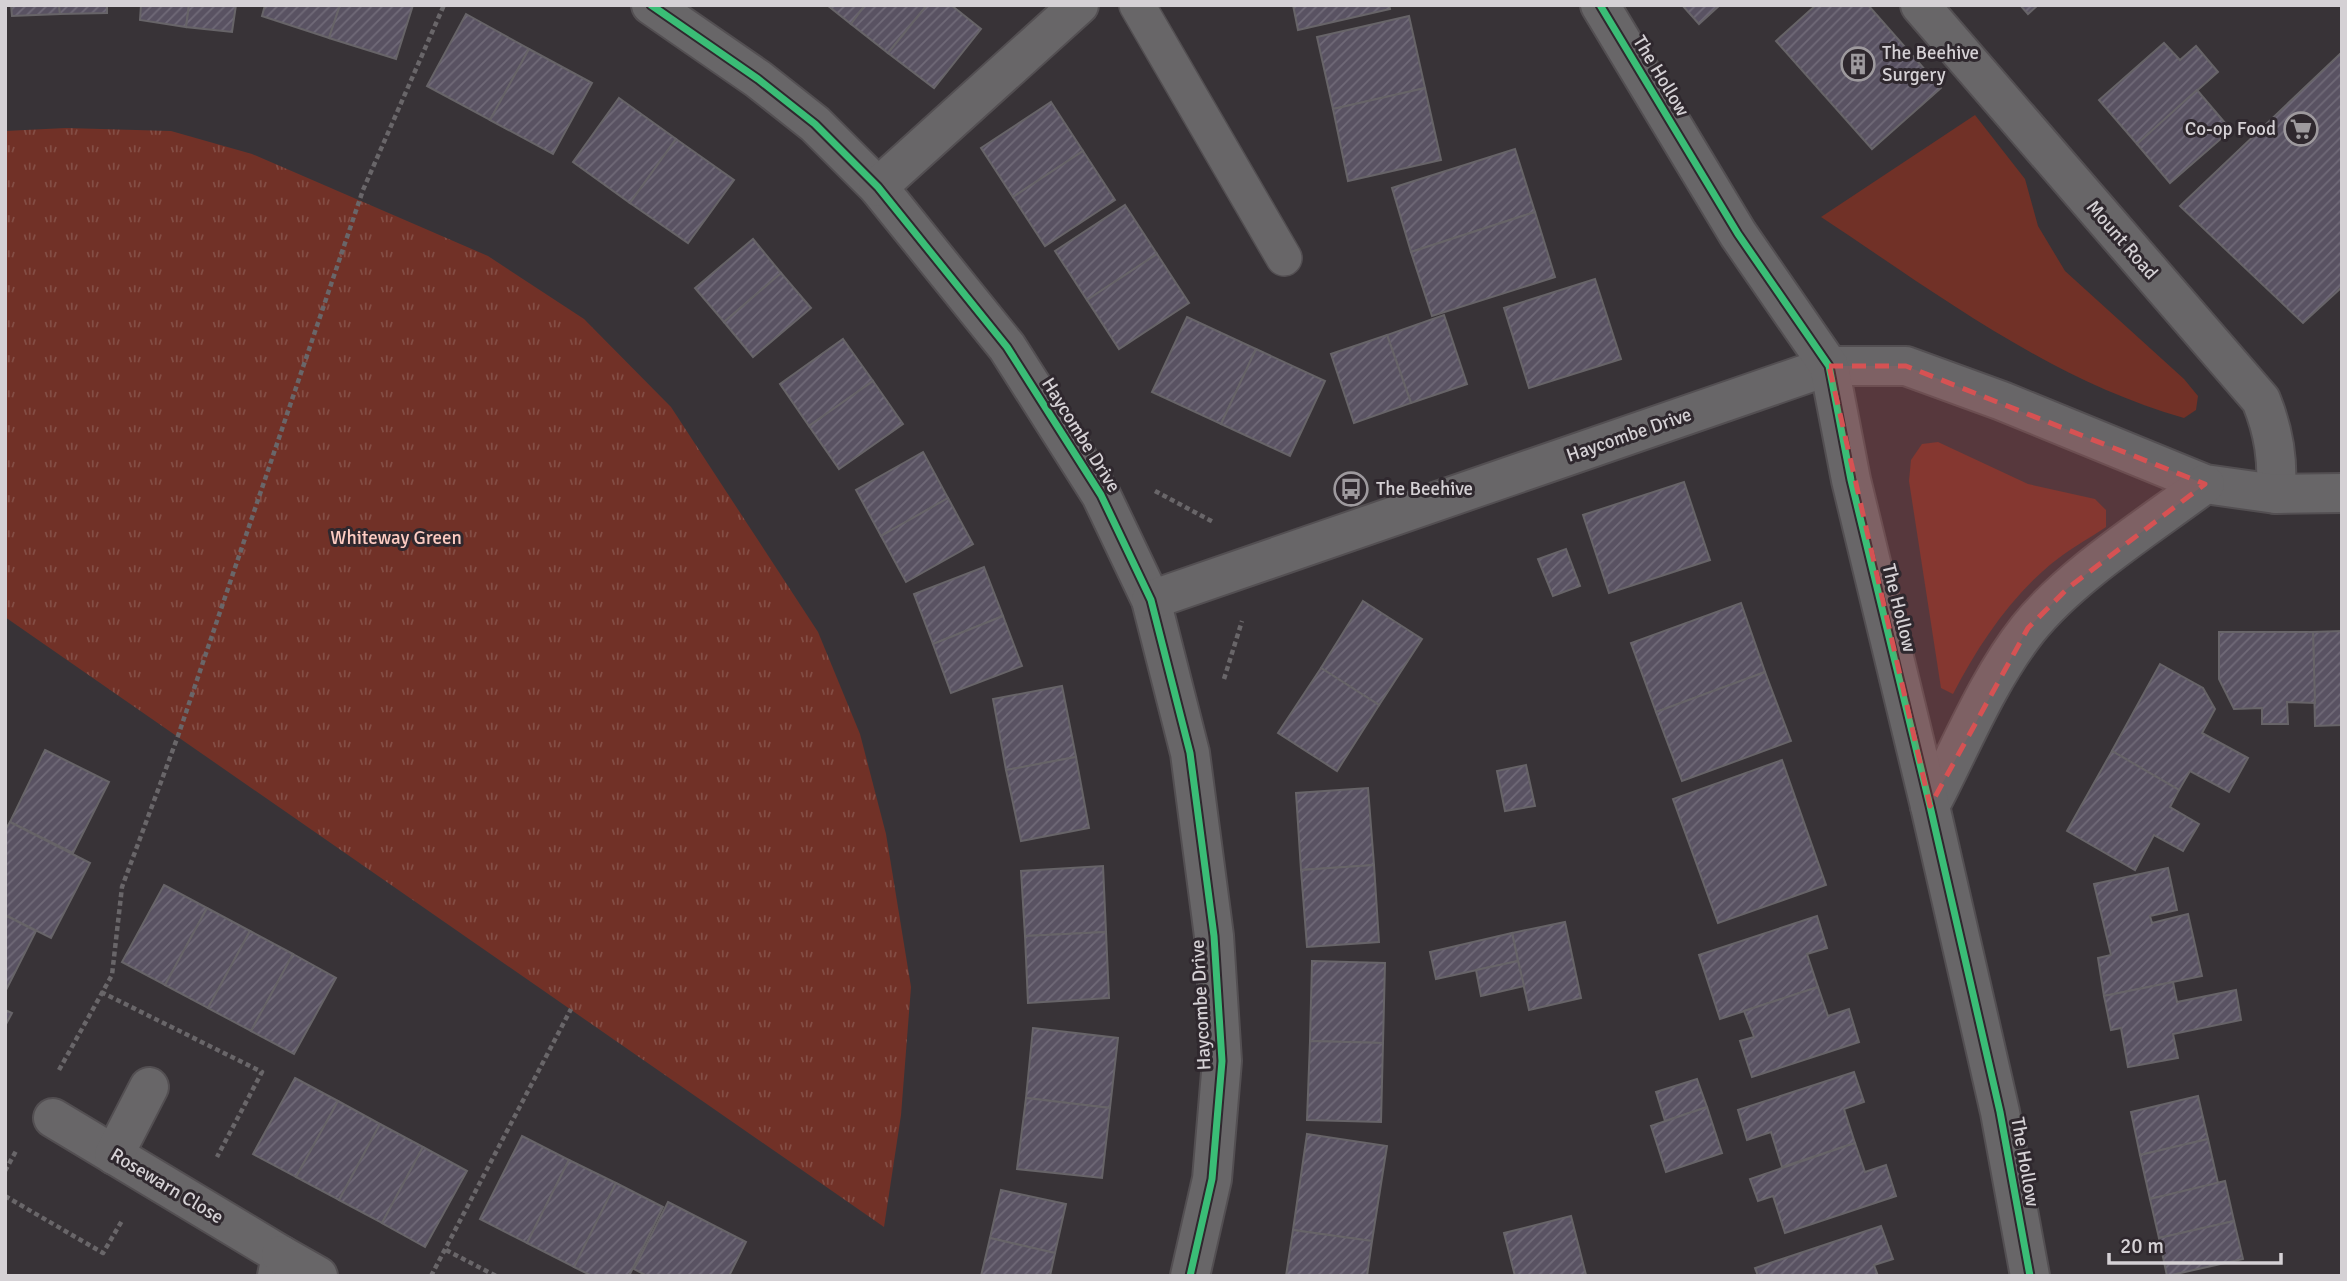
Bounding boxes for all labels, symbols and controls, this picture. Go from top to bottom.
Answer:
street label: The Hollow [1627,31,1695,121]
place label: The Beehive Surgery [1882,41,1979,87]
building icon: The Beehive Surgery [1839,45,1877,83]
supermarket icon: Co-op Food [2282,110,2320,148]
place label: Co-op Food [2185,117,2276,141]
street label: Mount Road [2081,195,2163,285]
street label: Haycombe Drive [1036,373,1126,497]
street label: Haycombe Drive [1563,402,1695,468]
bus stop icon: The Beehive [1332,470,1370,508]
place label: The Beehive [1376,477,1473,501]
park label: Whiteway Green [330,526,462,550]
street label: The Hollow [1876,561,1922,655]
street label: Haycombe Drive [1186,939,1216,1071]
street label: The Hollow [2005,1115,2045,1209]
street label: Rosewarn Close [106,1143,228,1229]
scale bar [2109,1222,2280,1266]
text: 20 m [2120,1233,2164,1259]

